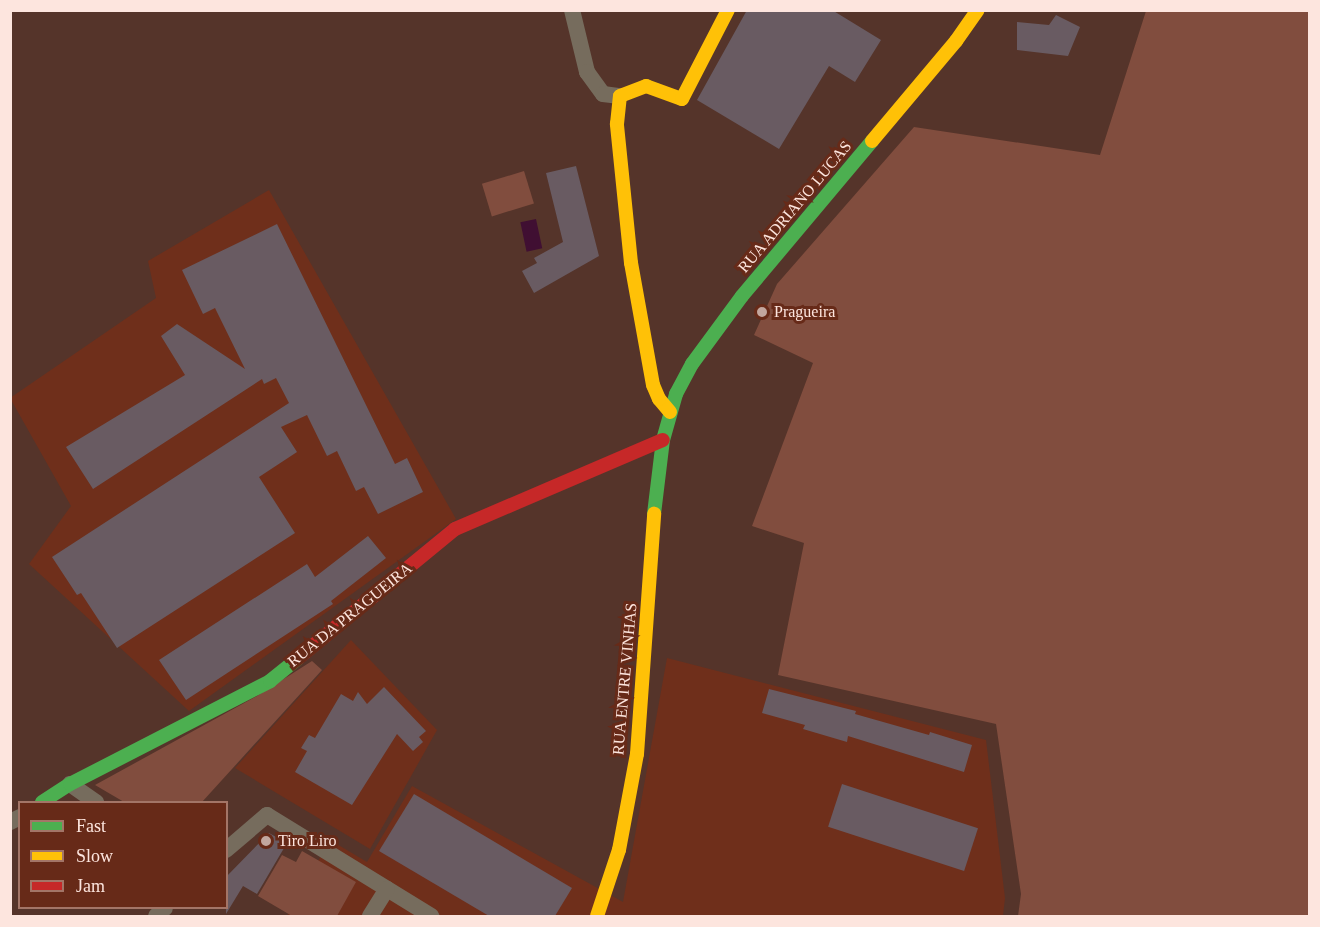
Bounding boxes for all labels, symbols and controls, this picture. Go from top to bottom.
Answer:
street label: RUA ADRIANO LUCAS [734,136,856,278]
place label: Pragueira [774,302,835,322]
marker: Pragueira [755,305,769,319]
street label: RUA DA PRAGUEIRA [283,558,417,672]
street label: RUA ENTRE VINHAS [609,602,641,756]
legend [18,801,228,909]
text: Fast [76,816,106,836]
place label: Tiro Liro [278,831,337,851]
marker: Tiro Liro [259,834,273,848]
text: Slow [76,846,113,866]
text: Jam [76,876,105,896]

